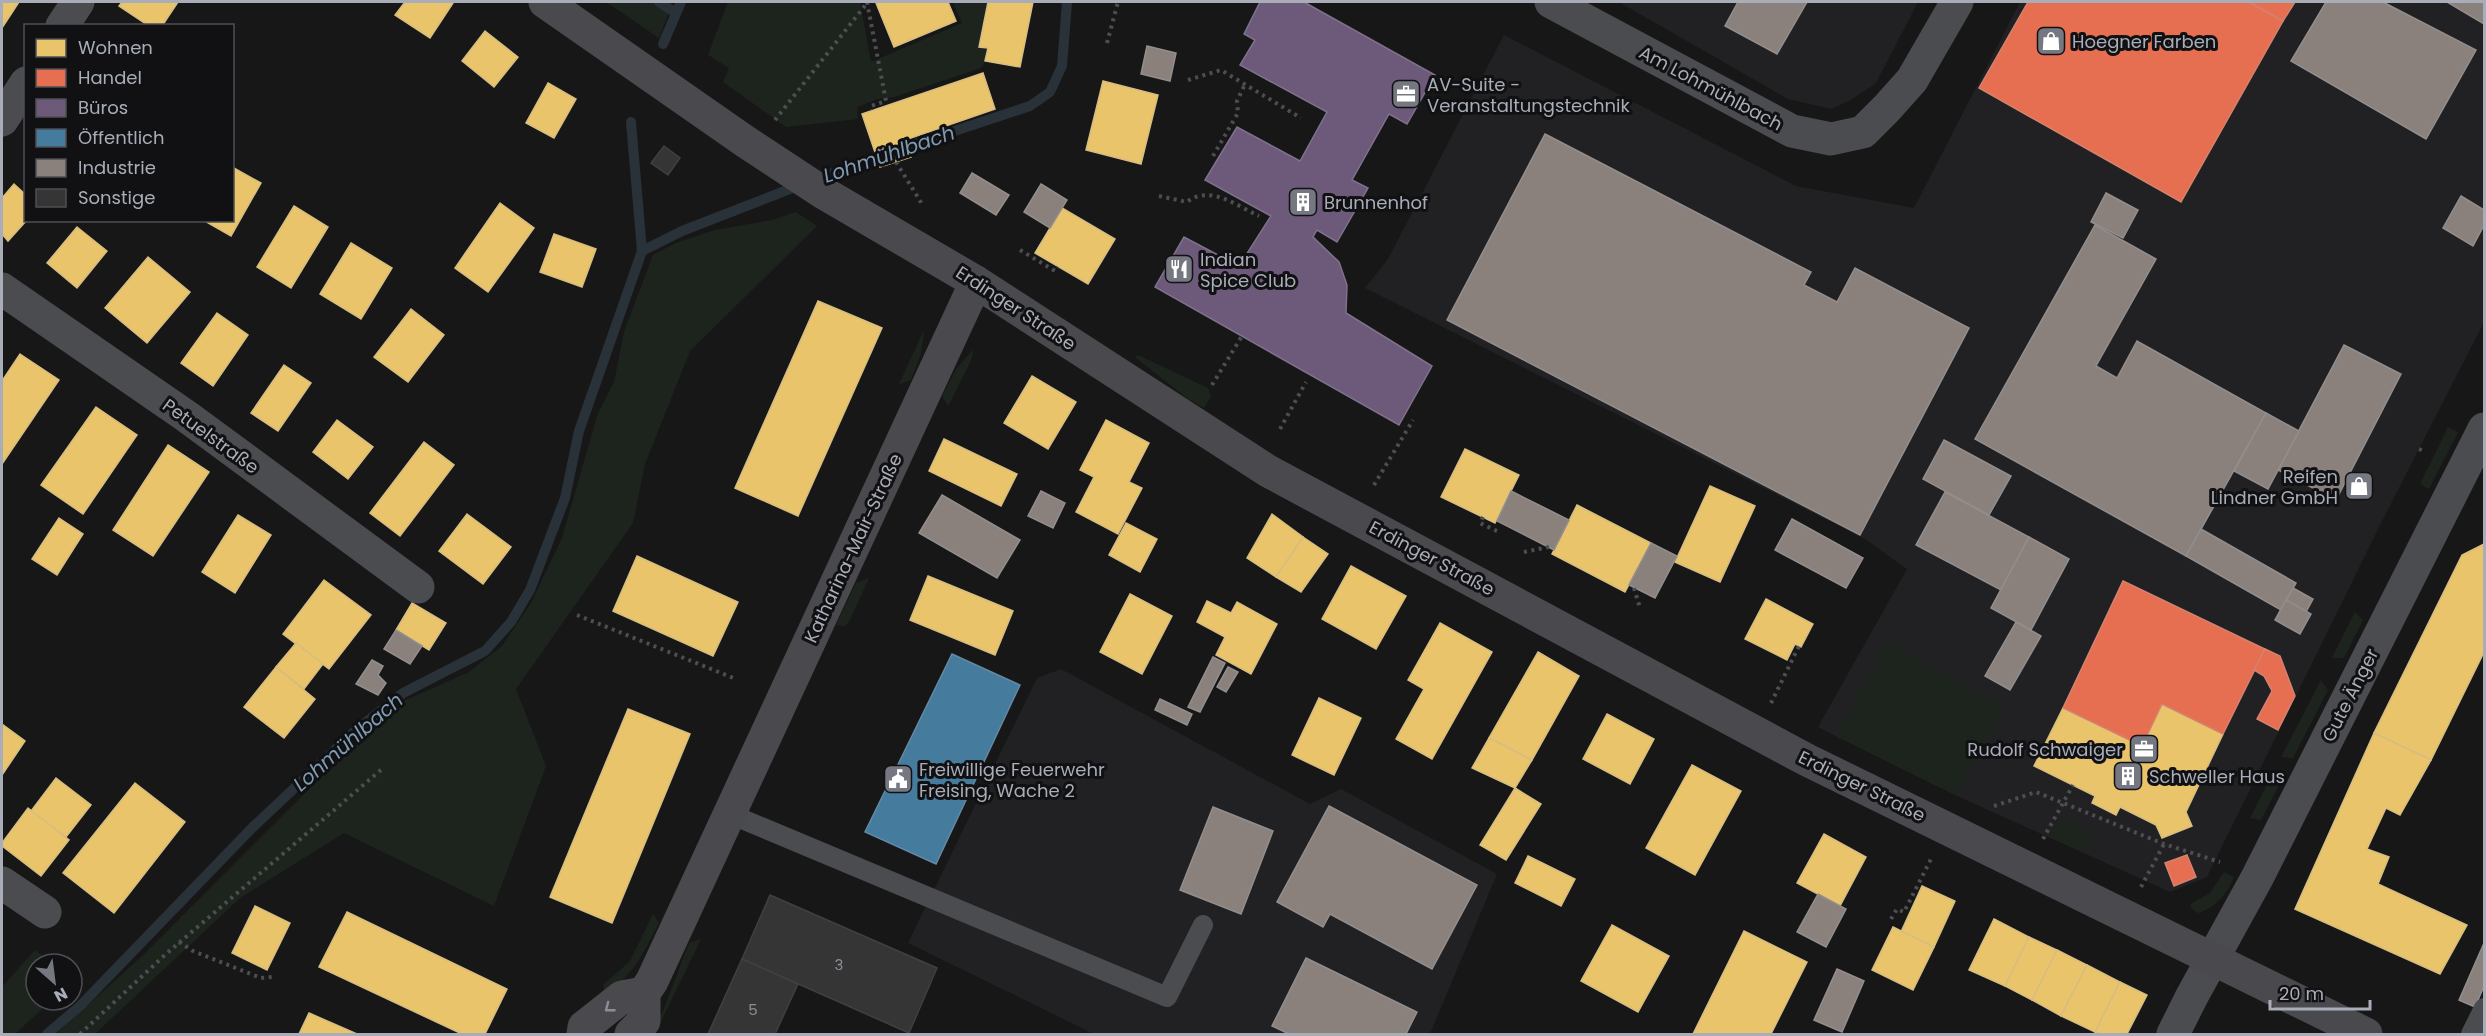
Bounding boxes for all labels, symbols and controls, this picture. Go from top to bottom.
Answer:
legend [24,24,234,222]
shop icon: Hoegner Farben [2035,25,2067,57]
place label: Hoegner Farben [2072,29,2216,54]
text: Wohnen [78,35,153,60]
street label: Am Lohmühlbach [1635,40,1787,136]
text: Handel [78,65,142,90]
place label: AV-Suite - Veranstaltungstechnik [1427,72,1631,118]
office icon: AV-Suite - Veranstaltungstechnik [1390,78,1422,110]
text: Büros [78,95,128,120]
water label: Lohmühlbach [820,118,958,190]
text: Öffentlich [78,125,165,150]
text: Industrie [78,155,156,180]
text: Sonstige [78,185,155,210]
building icon: Brunnenhof [1287,186,1319,218]
place label: Brunnenhof [1324,190,1428,215]
place label: Indian Spice Club [1200,247,1296,293]
restaurant icon: Indian Spice Club [1163,253,1195,285]
street label: Erdinger Straße [951,260,1081,356]
street label: Petuelstraße [158,393,264,479]
street label: Katharina-Mair-Straße [798,449,908,647]
place label: Reifen Lindner GmbH [2211,464,2338,510]
shop icon: Reifen Lindner GmbH [2343,470,2375,502]
street label: Erdinger Straße [1365,514,1499,602]
street label: Gute Änger [2316,644,2384,746]
water label: Lohmühlbach [287,686,409,798]
office icon: Rudolf Schwaiger [2128,733,2160,765]
place label: Rudolf Schwaiger [1967,737,2123,762]
street label: Erdinger Straße [1794,744,1930,828]
place label: Freiwillige Feuerwehr Freising, Wache 2 [919,757,1105,803]
building icon: Schweller Haus [2112,760,2144,792]
public building icon: Freiwillige Feuerwehr Freising, Wache 2 [882,763,914,795]
place label: Schweller Haus [2149,764,2285,789]
north arrow [24,952,84,1012]
house number: 3 [835,954,843,975]
scale bar [2270,973,2370,1011]
text: 20 m [2279,981,2324,1006]
text: N [50,982,72,1008]
house number: 5 [748,999,758,1020]
one-way arrow [604,1000,615,1011]

